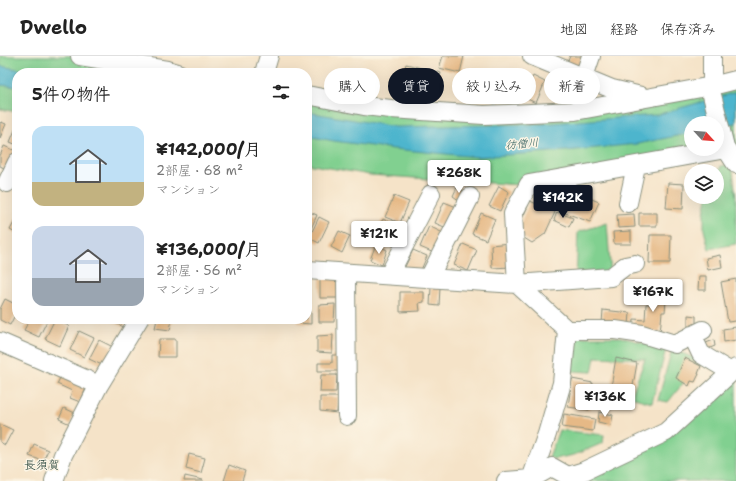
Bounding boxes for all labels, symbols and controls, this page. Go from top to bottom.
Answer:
text: Dwello [20,15,87,40]
text: 地図 [560,20,588,38]
text: 経路 [610,20,638,38]
text: 保存済み [660,20,716,38]
chip: 購入 [324,68,380,104]
chip: 賃貸 [388,68,444,104]
chip: 絞り込み [452,68,536,104]
chip: 新着 [544,68,600,104]
icon: filters [270,81,292,103]
text: 5件の物件 [32,83,111,105]
north arrow [684,116,724,156]
map controls [684,116,724,204]
water label: 彷僧川 [505,135,539,153]
text: ¥142,000/月 [156,138,261,160]
icon: home [64,142,112,190]
pin: ¥268K [431,160,487,194]
text: 2部屋 · 68 m² [156,162,243,179]
text: ¥268K [437,164,481,181]
button: layers [684,164,724,204]
text: マンション [156,181,220,198]
pin: ¥142K [535,185,591,219]
text: ¥142K [543,189,583,206]
pin: ¥121K [351,221,407,255]
text: ¥121K [360,225,398,242]
text: ¥136,000/月 [156,238,262,260]
icon: home [64,242,112,290]
text: 2部屋 · 56 m² [156,262,242,279]
pin: ¥167K [625,279,681,313]
text: マンション [156,281,220,298]
text: ¥167K [633,283,673,300]
pin: ¥136K [577,384,633,418]
text: ¥136K [584,388,626,405]
district label: 長須賀 [24,457,60,473]

